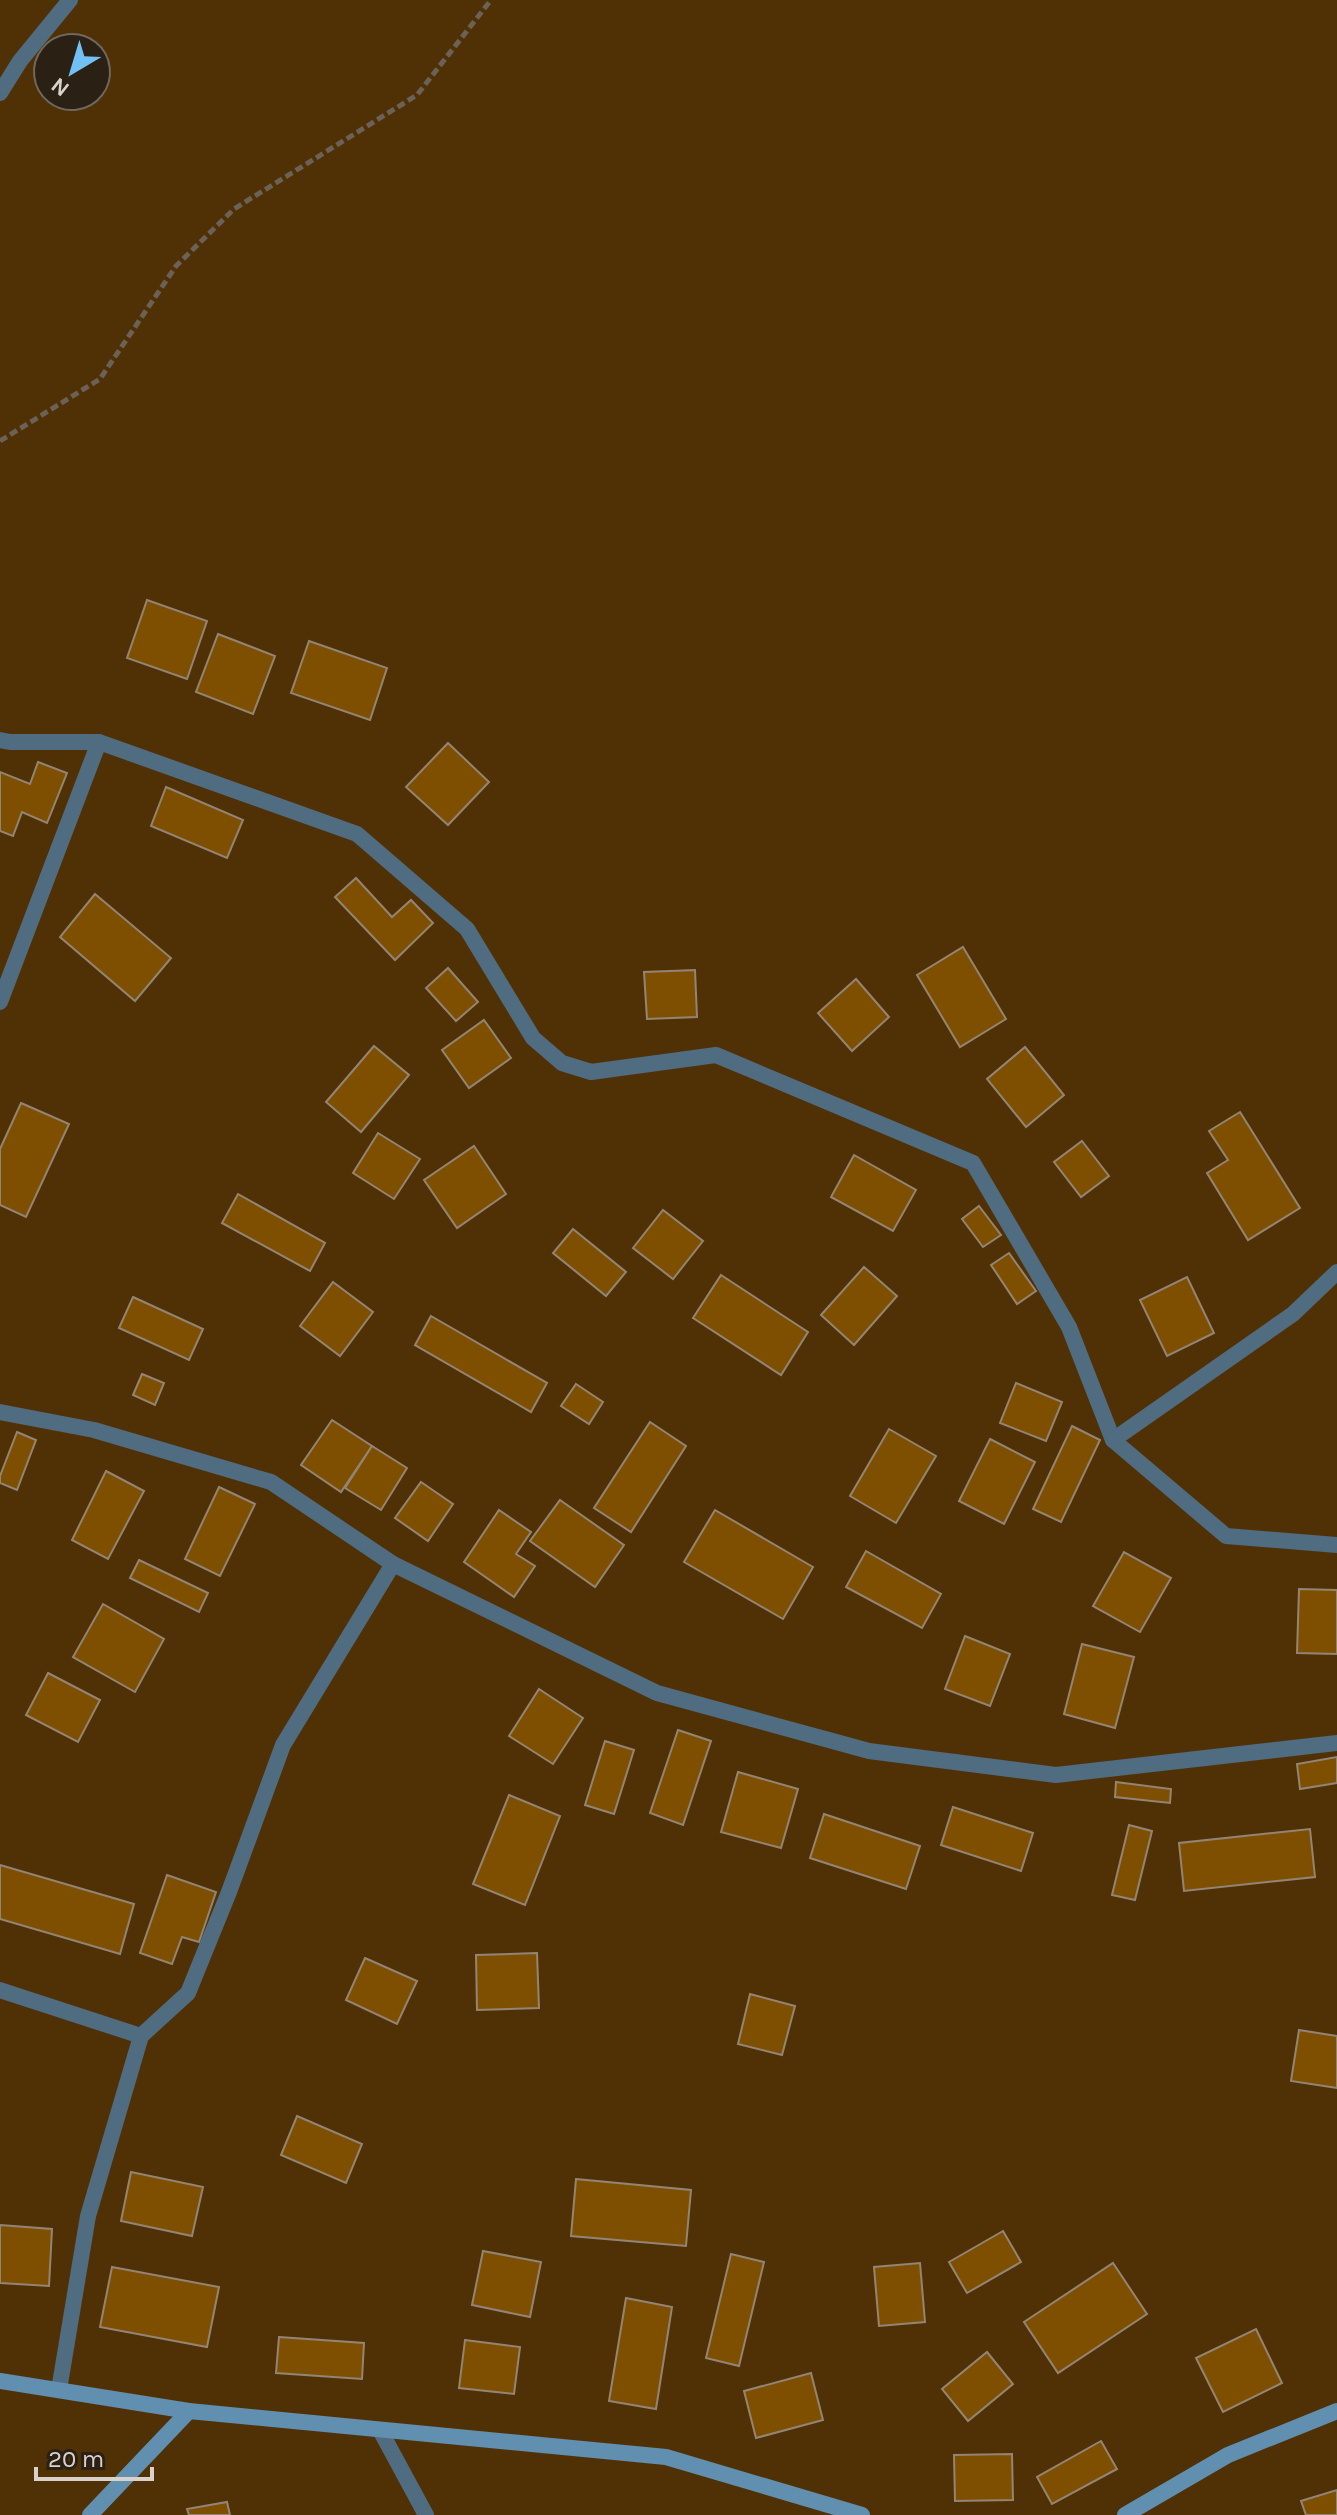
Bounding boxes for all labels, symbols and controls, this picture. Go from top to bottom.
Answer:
north arrow [32,32,112,112]
text: N [46,72,75,102]
scale bar [36,2431,152,2481]
text: 20 m [48,2445,104,2473]

